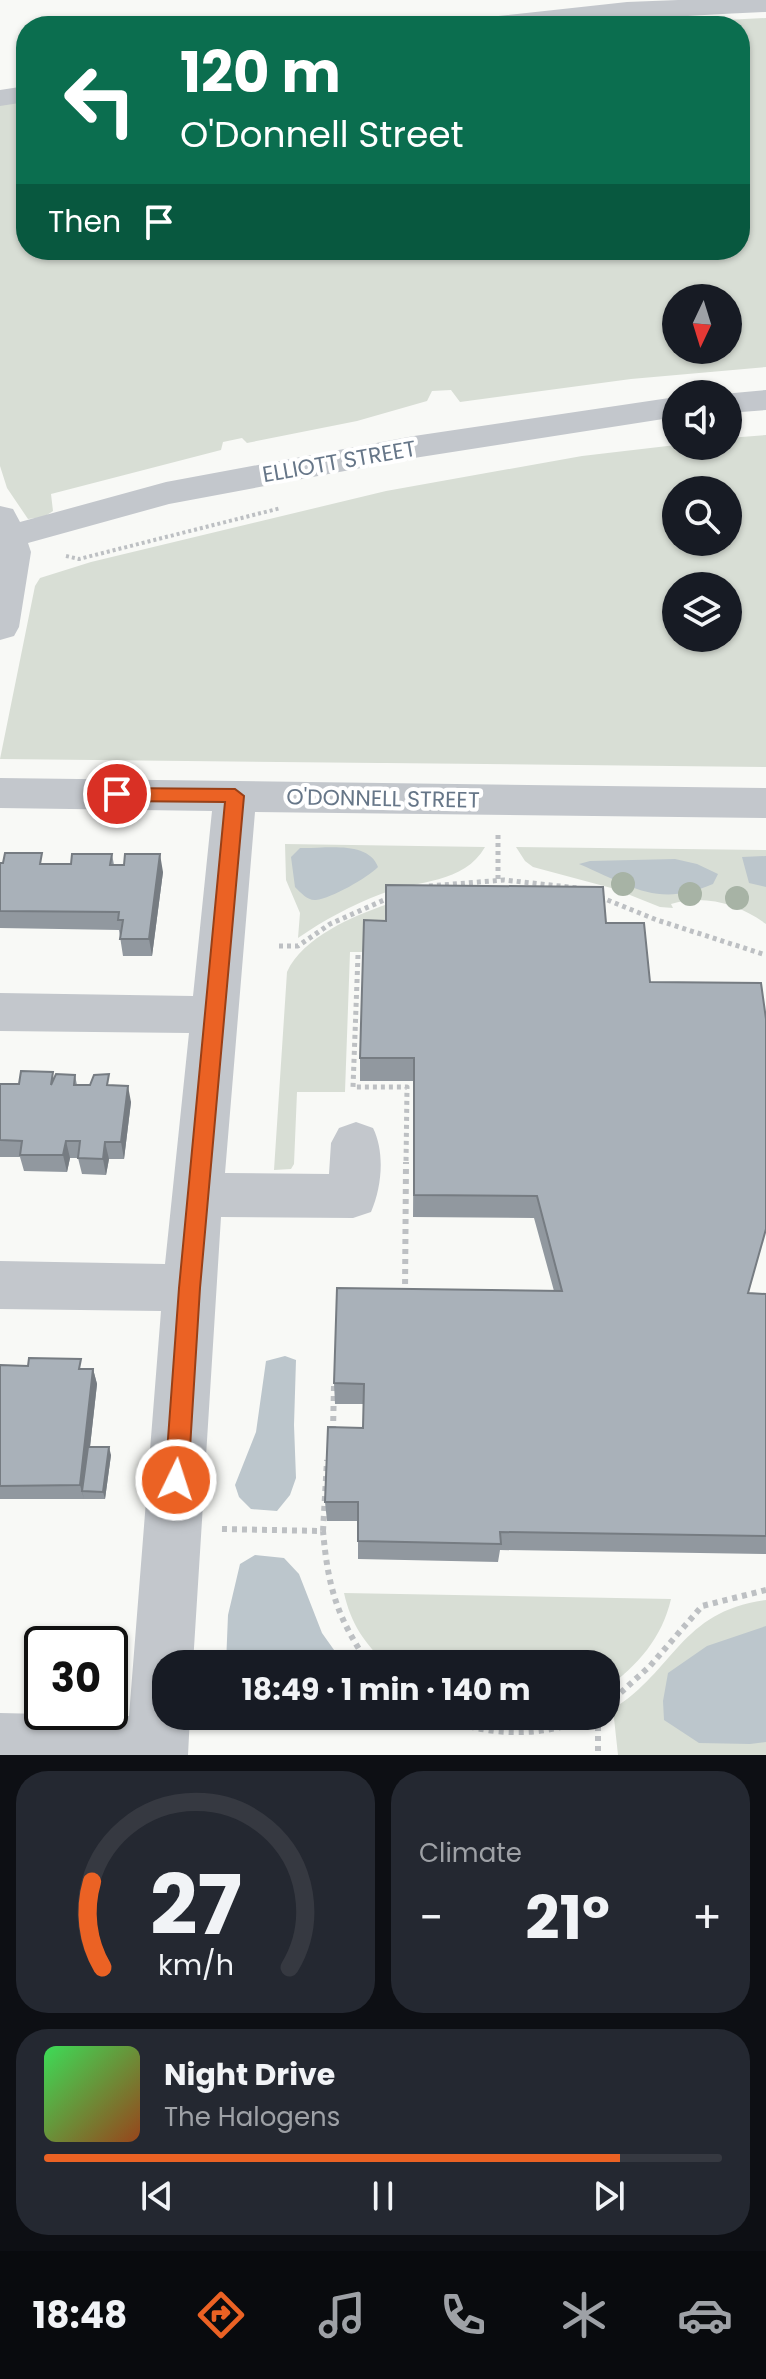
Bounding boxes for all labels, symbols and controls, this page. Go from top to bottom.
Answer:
text: 120 m [180,33,341,112]
icon: left [48,48,152,152]
text: O'Donnell Street [180,109,464,160]
text: Then [48,200,121,243]
icon: arrive [137,200,181,244]
north arrow [662,284,742,364]
map controls [662,284,742,652]
button: sound [662,380,742,460]
street label: ELLIOTT STREET [260,433,418,490]
button: search [662,476,742,556]
button: layers [662,572,742,652]
pin [83,760,151,828]
icon: arrive [95,772,139,816]
street label: O'DONNELL STREET [286,781,480,816]
position arrow [134,1438,218,1522]
speed limit sign: 30 [24,1626,128,1730]
text: 18:49 · 1 min · 140 m [241,1668,531,1711]
text: Climate [419,1835,522,1871]
text: 27 [149,1847,242,1963]
text: 21° [525,1876,610,1960]
text: − [419,1887,443,1948]
text: + [692,1887,722,1948]
text: km/h [157,1945,234,1985]
text: Night Drive [164,2053,335,2096]
text: The Halogens [164,2099,340,2135]
icon: previous [135,2174,179,2218]
icon: pause [361,2174,405,2218]
icon: next [587,2174,631,2218]
icon: directions [193,2287,249,2343]
icon: music [314,2287,370,2343]
icon: phone [435,2287,491,2343]
icon: climate [556,2287,612,2343]
icon: car [677,2287,733,2343]
text: 18:48 [33,2290,127,2341]

